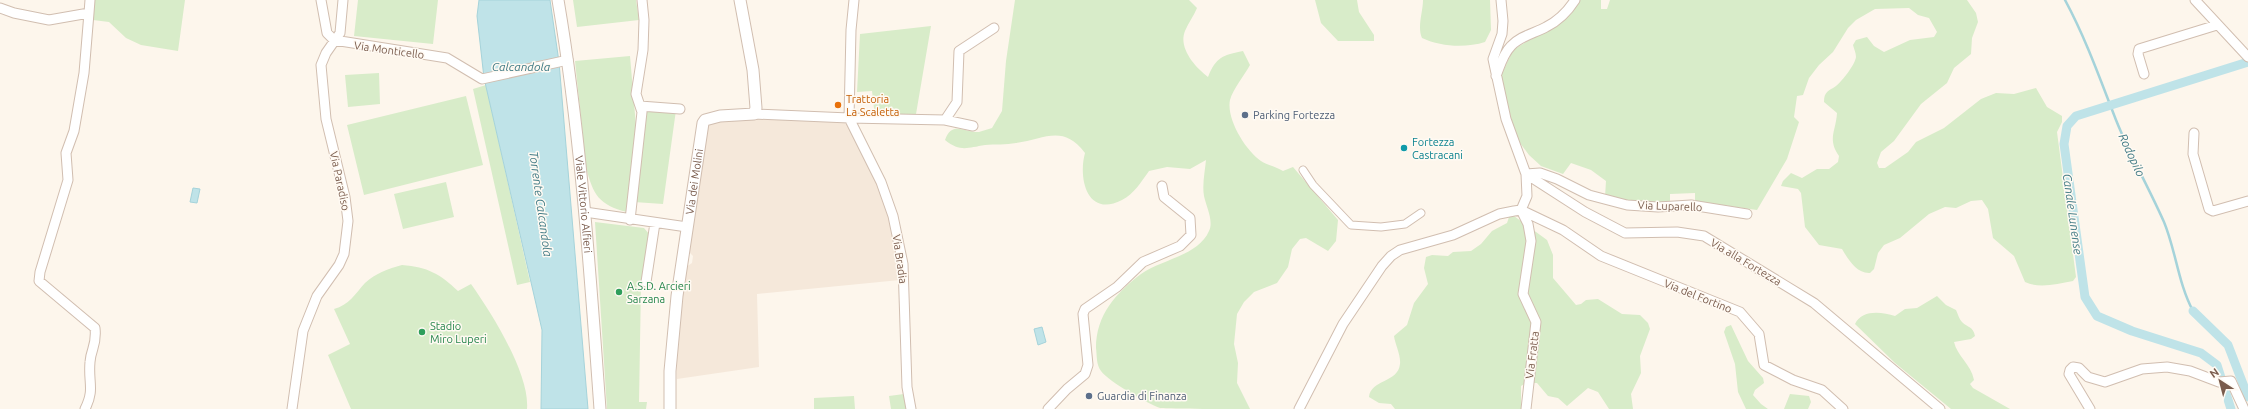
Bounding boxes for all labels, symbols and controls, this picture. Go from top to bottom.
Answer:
street label: Via Monticello [353,39,425,61]
water label: Calcandola [492,60,551,73]
place label: Trattoria La Scaletta [846,93,900,118]
marker: Trattoria La Scaletta [833,100,843,110]
place label: Parking Fortezza [1253,109,1335,121]
marker: Parking Fortezza [1240,110,1250,120]
water label: Rodopilo [2116,131,2148,179]
place label: Fortezza Castracani [1412,136,1463,161]
marker: Fortezza Castracani [1399,143,1409,153]
street label: Via dei Molini [683,148,705,215]
street label: Via Paradiso [328,150,352,212]
water label: Torrente Calcandola [527,151,555,258]
street label: Viale Vittorio Alfieri [573,155,594,254]
water label: Canale Lunense [2061,173,2085,255]
street label: Via Luparello [1638,199,1702,213]
street label: Via Bradia [891,234,909,284]
street label: Via alla Fortezza [1708,236,1784,288]
street label: Via del Fortino [1662,277,1734,315]
place label: A.S.D. Arcieri Sarzana [627,280,691,305]
marker: A.S.D. Arcieri Sarzana [614,287,624,297]
place label: Stadio Miro Luperi [430,320,487,345]
marker: Stadio Miro Luperi [417,327,427,337]
street label: Via Fratta [1523,331,1541,379]
north arrow [2200,361,2240,401]
text: N [2207,366,2221,380]
place label: Guardia di Finanza [1097,390,1187,402]
marker: Guardia di Finanza [1084,391,1094,401]

